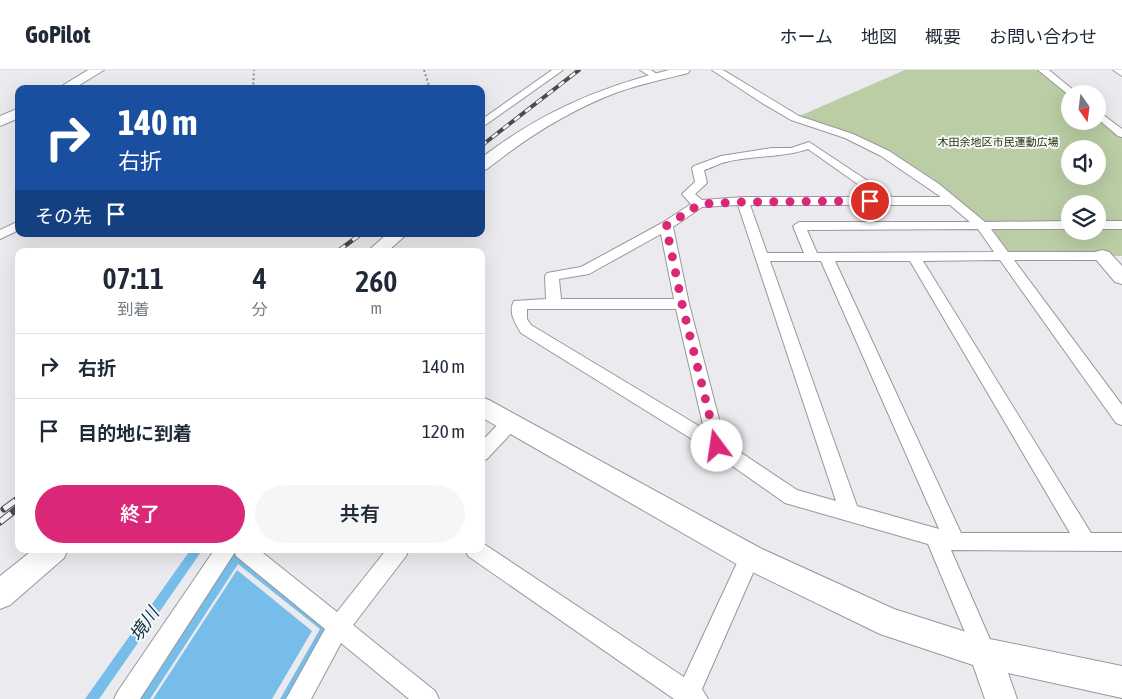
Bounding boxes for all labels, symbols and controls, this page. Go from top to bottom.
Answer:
text: GoPilot [25,21,90,48]
text: ホーム [780,26,833,47]
text: 地図 [861,26,897,47]
text: 概要 [925,26,961,47]
text: お問い合わせ [989,26,1097,47]
north arrow [1061,85,1106,130]
map controls [1061,85,1106,240]
text: 140 m [118,102,197,142]
icon: right [35,105,100,170]
park label: 木田余地区市民運動広場 [938,136,1059,148]
button: sound [1061,140,1106,185]
text: 右折 [118,148,162,174]
pin [849,180,891,222]
icon: arrive [856,187,884,215]
button: layers [1061,195,1106,240]
icon: arrive [102,200,130,228]
text: その先 [35,205,92,227]
text: 07:11 [102,261,164,295]
text: 4 [253,261,267,295]
text: 260 [355,264,397,298]
text: m [371,299,382,317]
text: 到着 [117,300,149,318]
text: 分 [252,300,268,318]
icon: right [35,352,63,380]
text: 140 m [422,355,465,377]
text: 右折 [78,357,116,379]
icon: arrive [35,417,63,445]
position arrow [690,419,742,471]
text: 120 m [422,420,465,442]
text: 目的地に到着 [78,422,192,444]
button: 終了 [35,485,245,543]
button: 共有 [255,485,465,543]
water label: 境川 [125,602,164,645]

